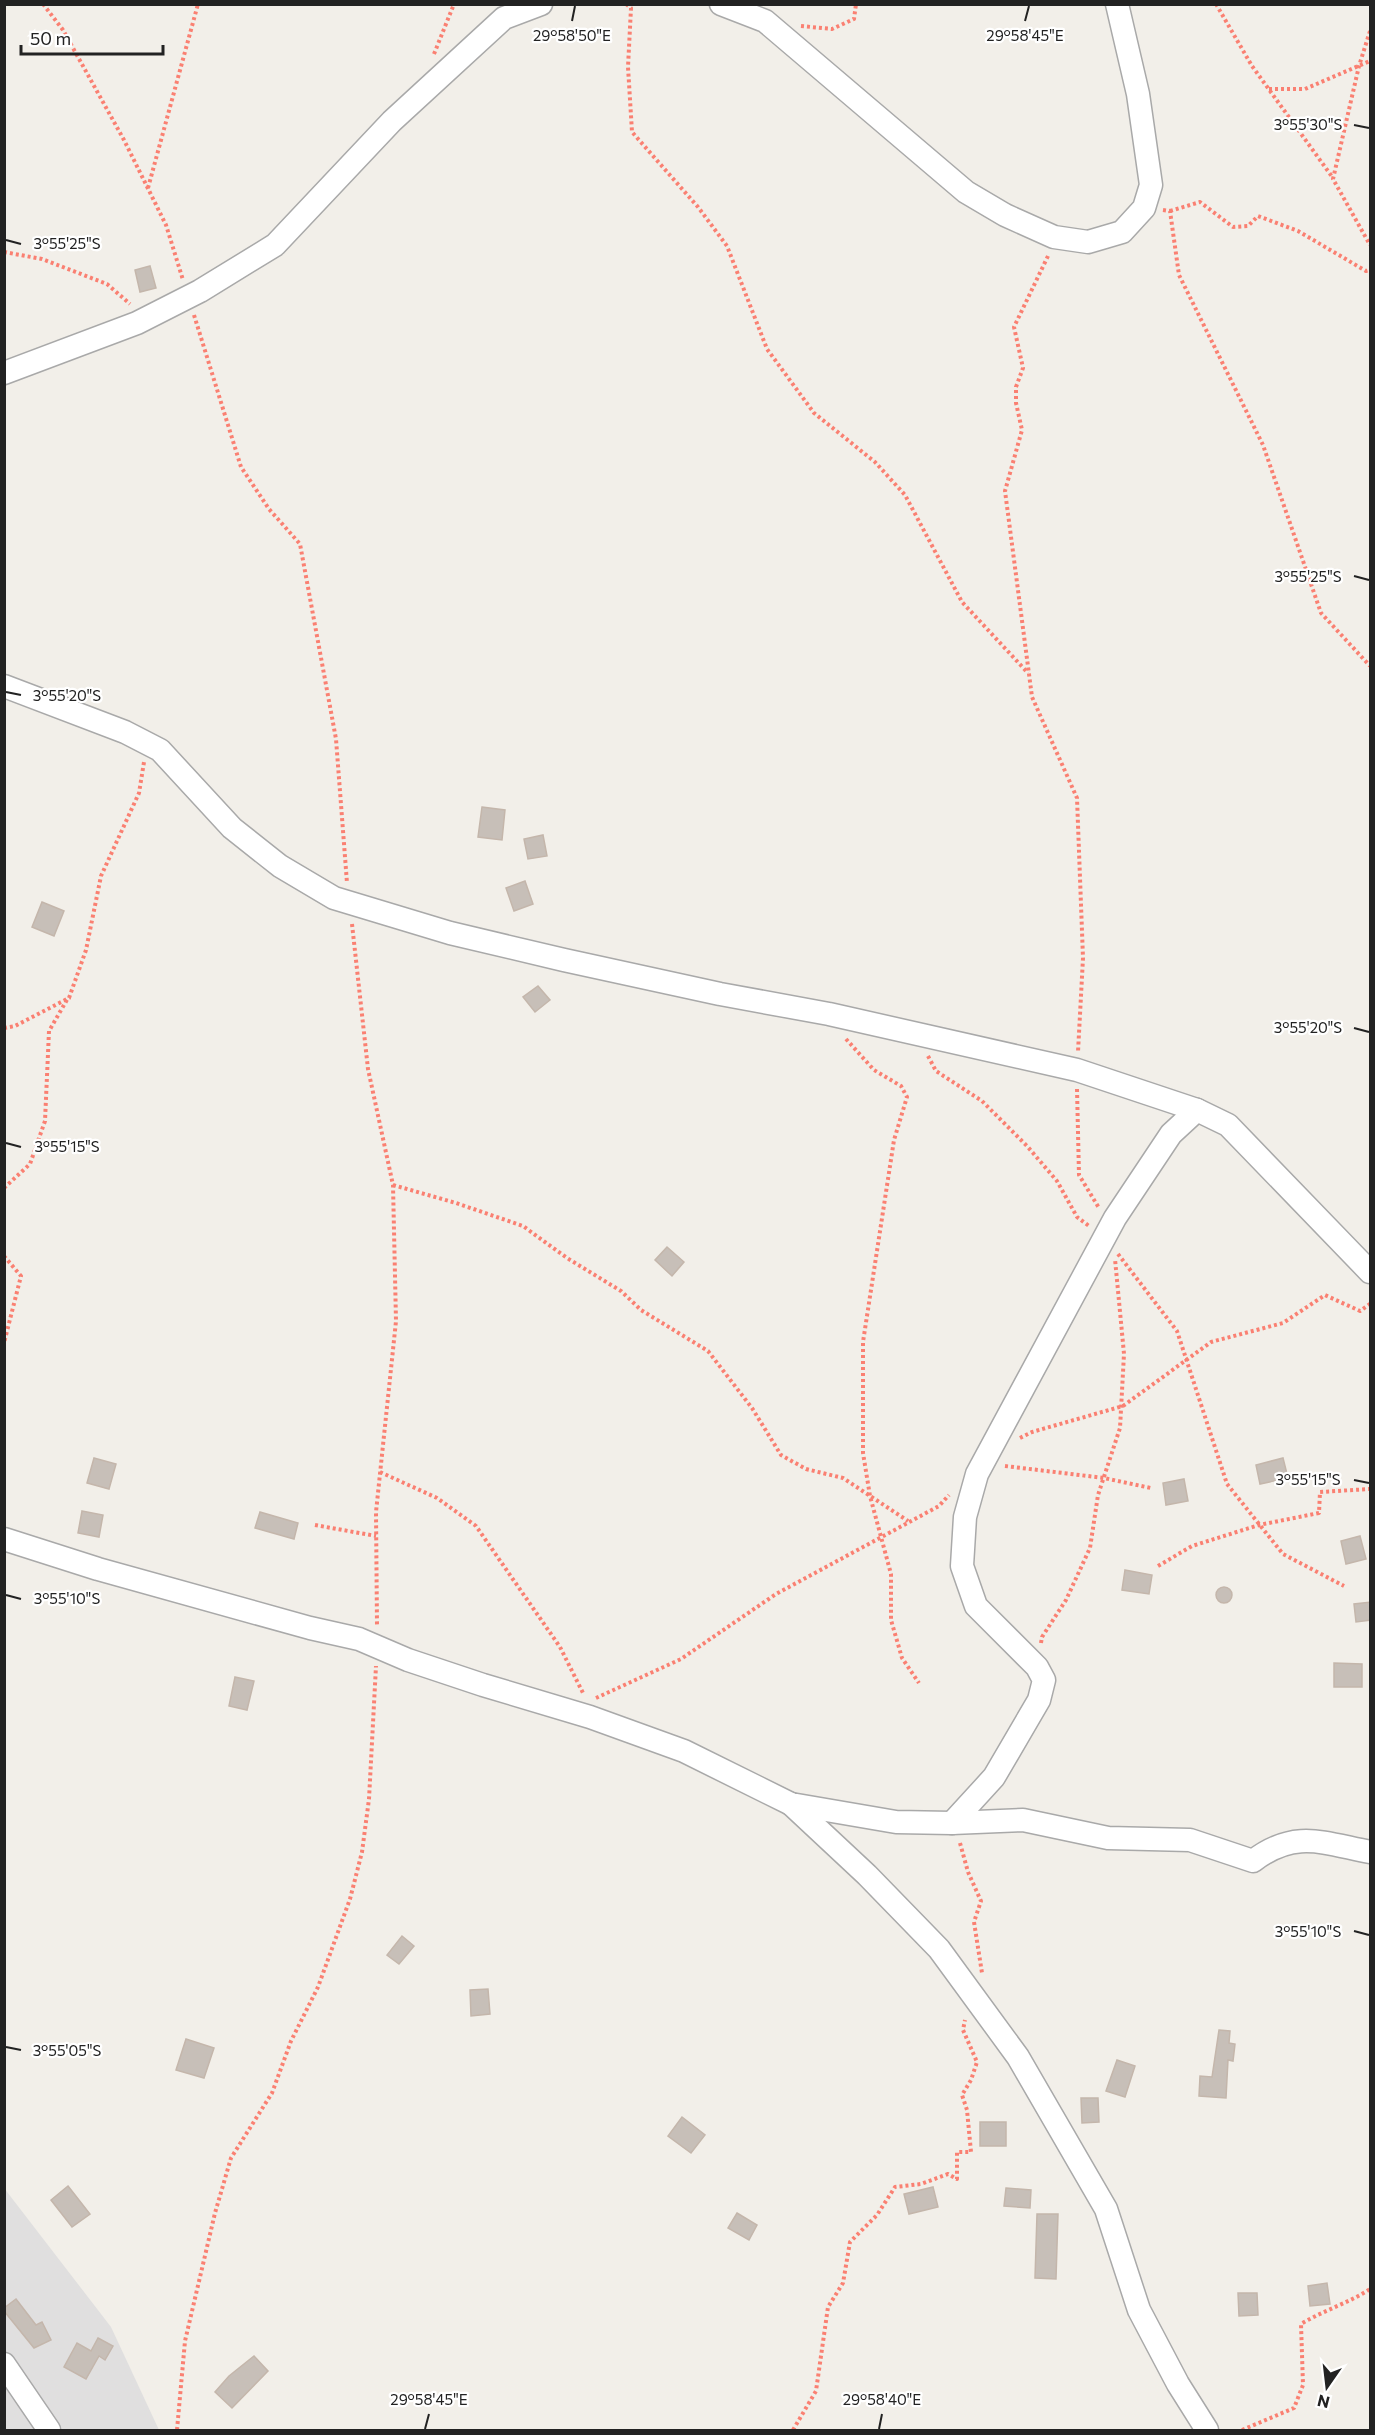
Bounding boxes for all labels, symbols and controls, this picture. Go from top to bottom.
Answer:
scale bar [21,18,164,56]
text: 29°58'50"E [533,26,611,44]
text: 29°58'45"E [986,26,1064,44]
text: 50 m [30,27,71,49]
text: 3°55'30"S [1274,115,1342,133]
text: 3°55'25"S [33,234,101,252]
text: 3°55'25"S [1274,567,1342,585]
text: 3°55'20"S [33,686,101,704]
text: 3°55'20"S [1274,1018,1342,1036]
text: 3°55'15"S [34,1137,100,1155]
text: 3°55'15"S [1275,1470,1341,1488]
text: 3°55'10"S [34,1589,100,1607]
text: 3°55'10"S [1275,1922,1341,1940]
text: 3°55'05"S [33,2041,102,2059]
north arrow [1297,2357,1357,2417]
text: 29°58'45"E [390,2390,468,2408]
text: 29°58'40"E [843,2390,921,2408]
text: N [1315,2391,1331,2413]

